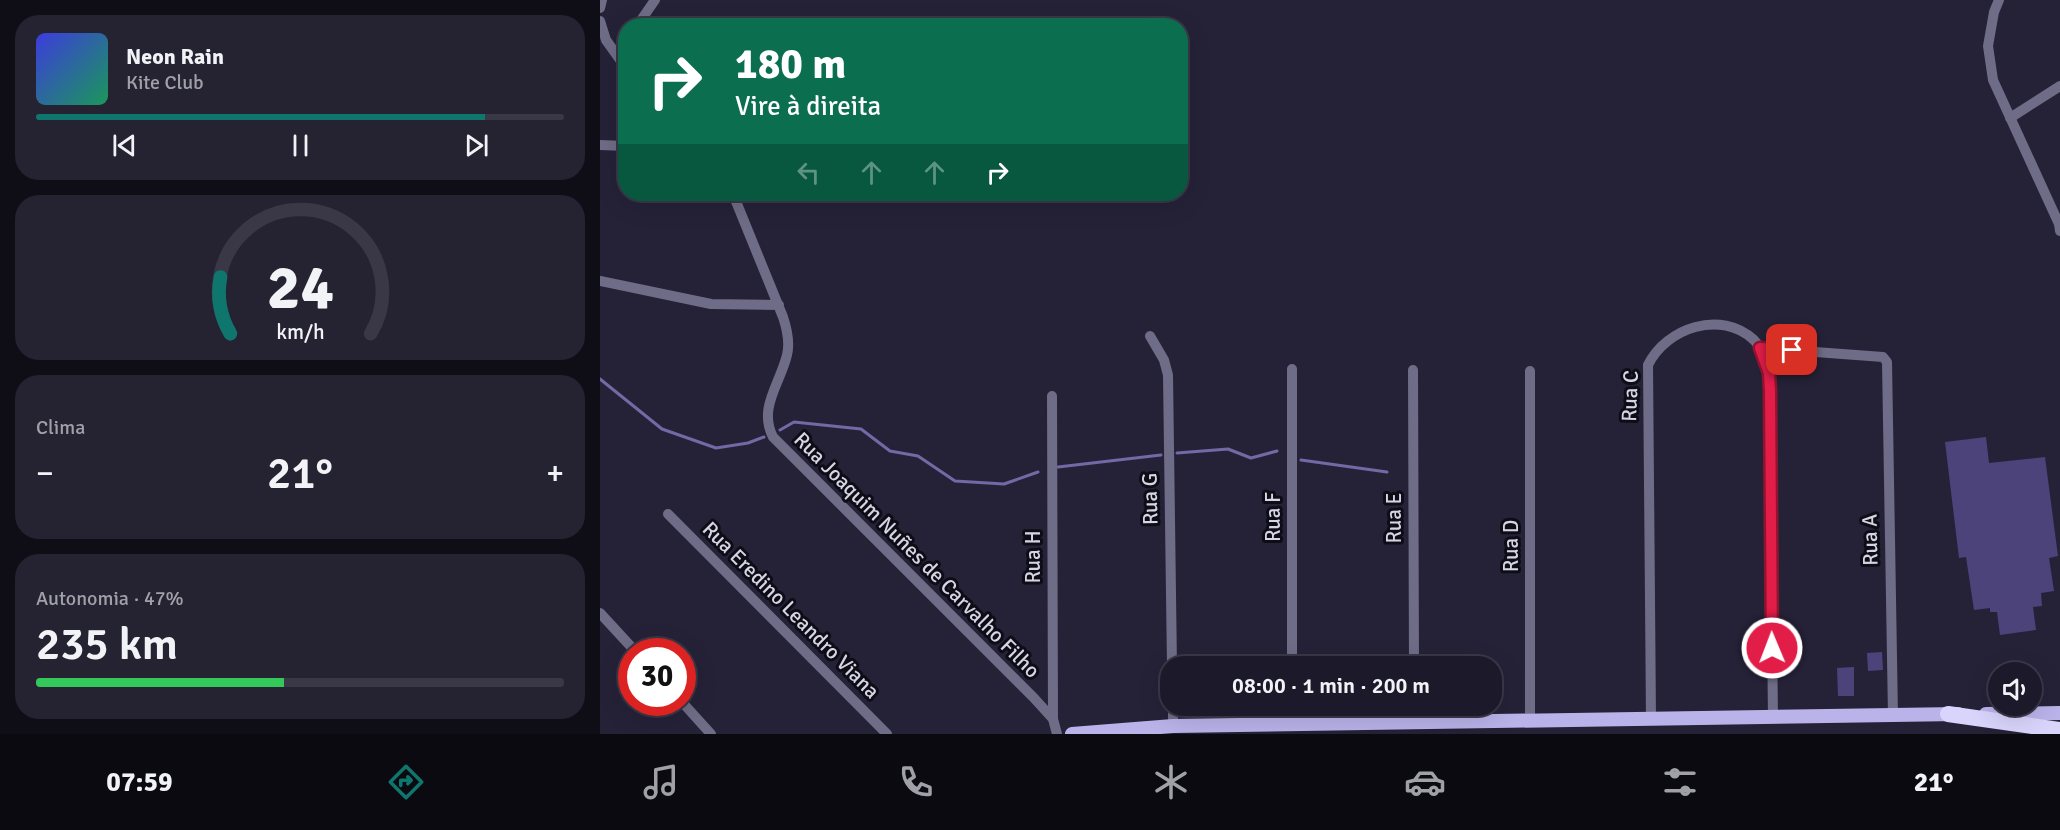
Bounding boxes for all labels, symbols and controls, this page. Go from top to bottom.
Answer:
text: 180 m [735,39,846,90]
icon: right [636,42,714,120]
text: Neon Rain [126,43,224,70]
text: Kite Club [126,70,204,95]
text: Vire à direita [735,90,881,123]
icon: previous [108,129,141,162]
icon: pause [284,129,317,162]
icon: next [460,129,493,162]
icon: left [792,156,825,189]
icon: ahead [855,156,888,189]
icon: ahead [918,156,951,189]
icon: right [981,156,1014,189]
text: 24 [266,249,334,326]
text: km/h [276,320,324,346]
pin [1766,324,1817,375]
icon: arrive [1775,333,1808,366]
street label: Rua C [1616,370,1644,422]
text: Clima [36,415,85,440]
street label: Rua Joaquim Nuñes de Carvalho Filho [789,427,1045,683]
text: 21° [267,446,333,501]
text: − [36,453,54,494]
text: + [546,453,564,494]
street label: Rua G [1137,473,1163,525]
street label: Rua F [1260,492,1286,542]
street label: Rua E [1381,493,1407,543]
street label: Rua A [1857,514,1883,566]
street label: Rua Eredino Leandro Viana [697,516,885,704]
street label: Rua D [1498,520,1524,572]
street label: Rua H [1020,530,1046,584]
text: Autonomia · 47% [36,586,184,611]
position arrow [1740,616,1804,680]
text: 235 km [36,617,178,672]
speed limit sign: 30 [618,638,696,716]
map controls [1988,662,2042,716]
button: sound [1988,662,2042,716]
text: 08:00 · 1 min · 200 m [1232,672,1430,699]
icon: directions [385,761,427,803]
icon: music [640,761,682,803]
icon: phone [895,761,937,803]
icon: climate [1150,761,1192,803]
icon: car [1404,761,1446,803]
icon: filters [1659,761,1701,803]
text: 07:59 [106,766,173,799]
text: 21° [1914,766,1954,799]

